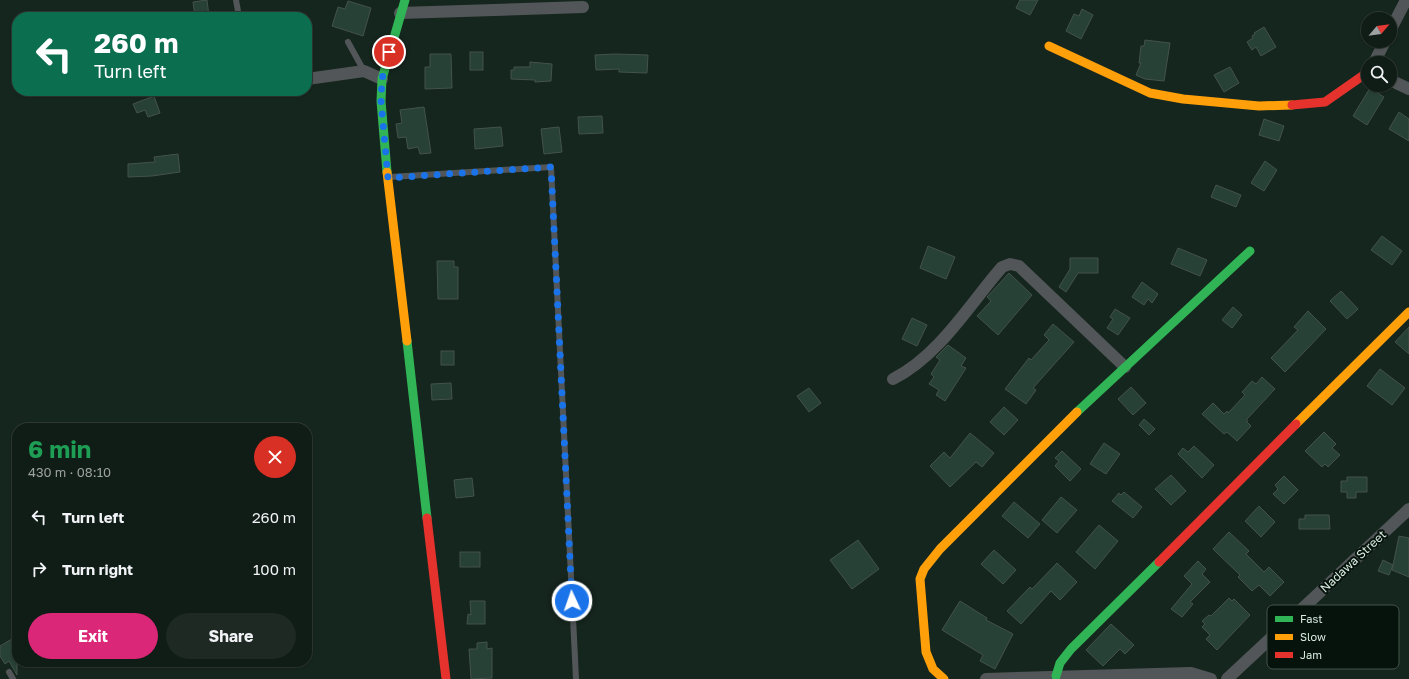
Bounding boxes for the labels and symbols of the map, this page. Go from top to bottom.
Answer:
north arrow [1361,12,1397,48]
pin [372,35,406,69]
street label: Nadawa Street [1317,526,1389,595]
position arrow [551,580,593,622]
legend [1267,605,1399,669]
text: Fast [1300,612,1323,625]
text: Slow [1300,630,1326,643]
text: Jam [1300,648,1322,661]

